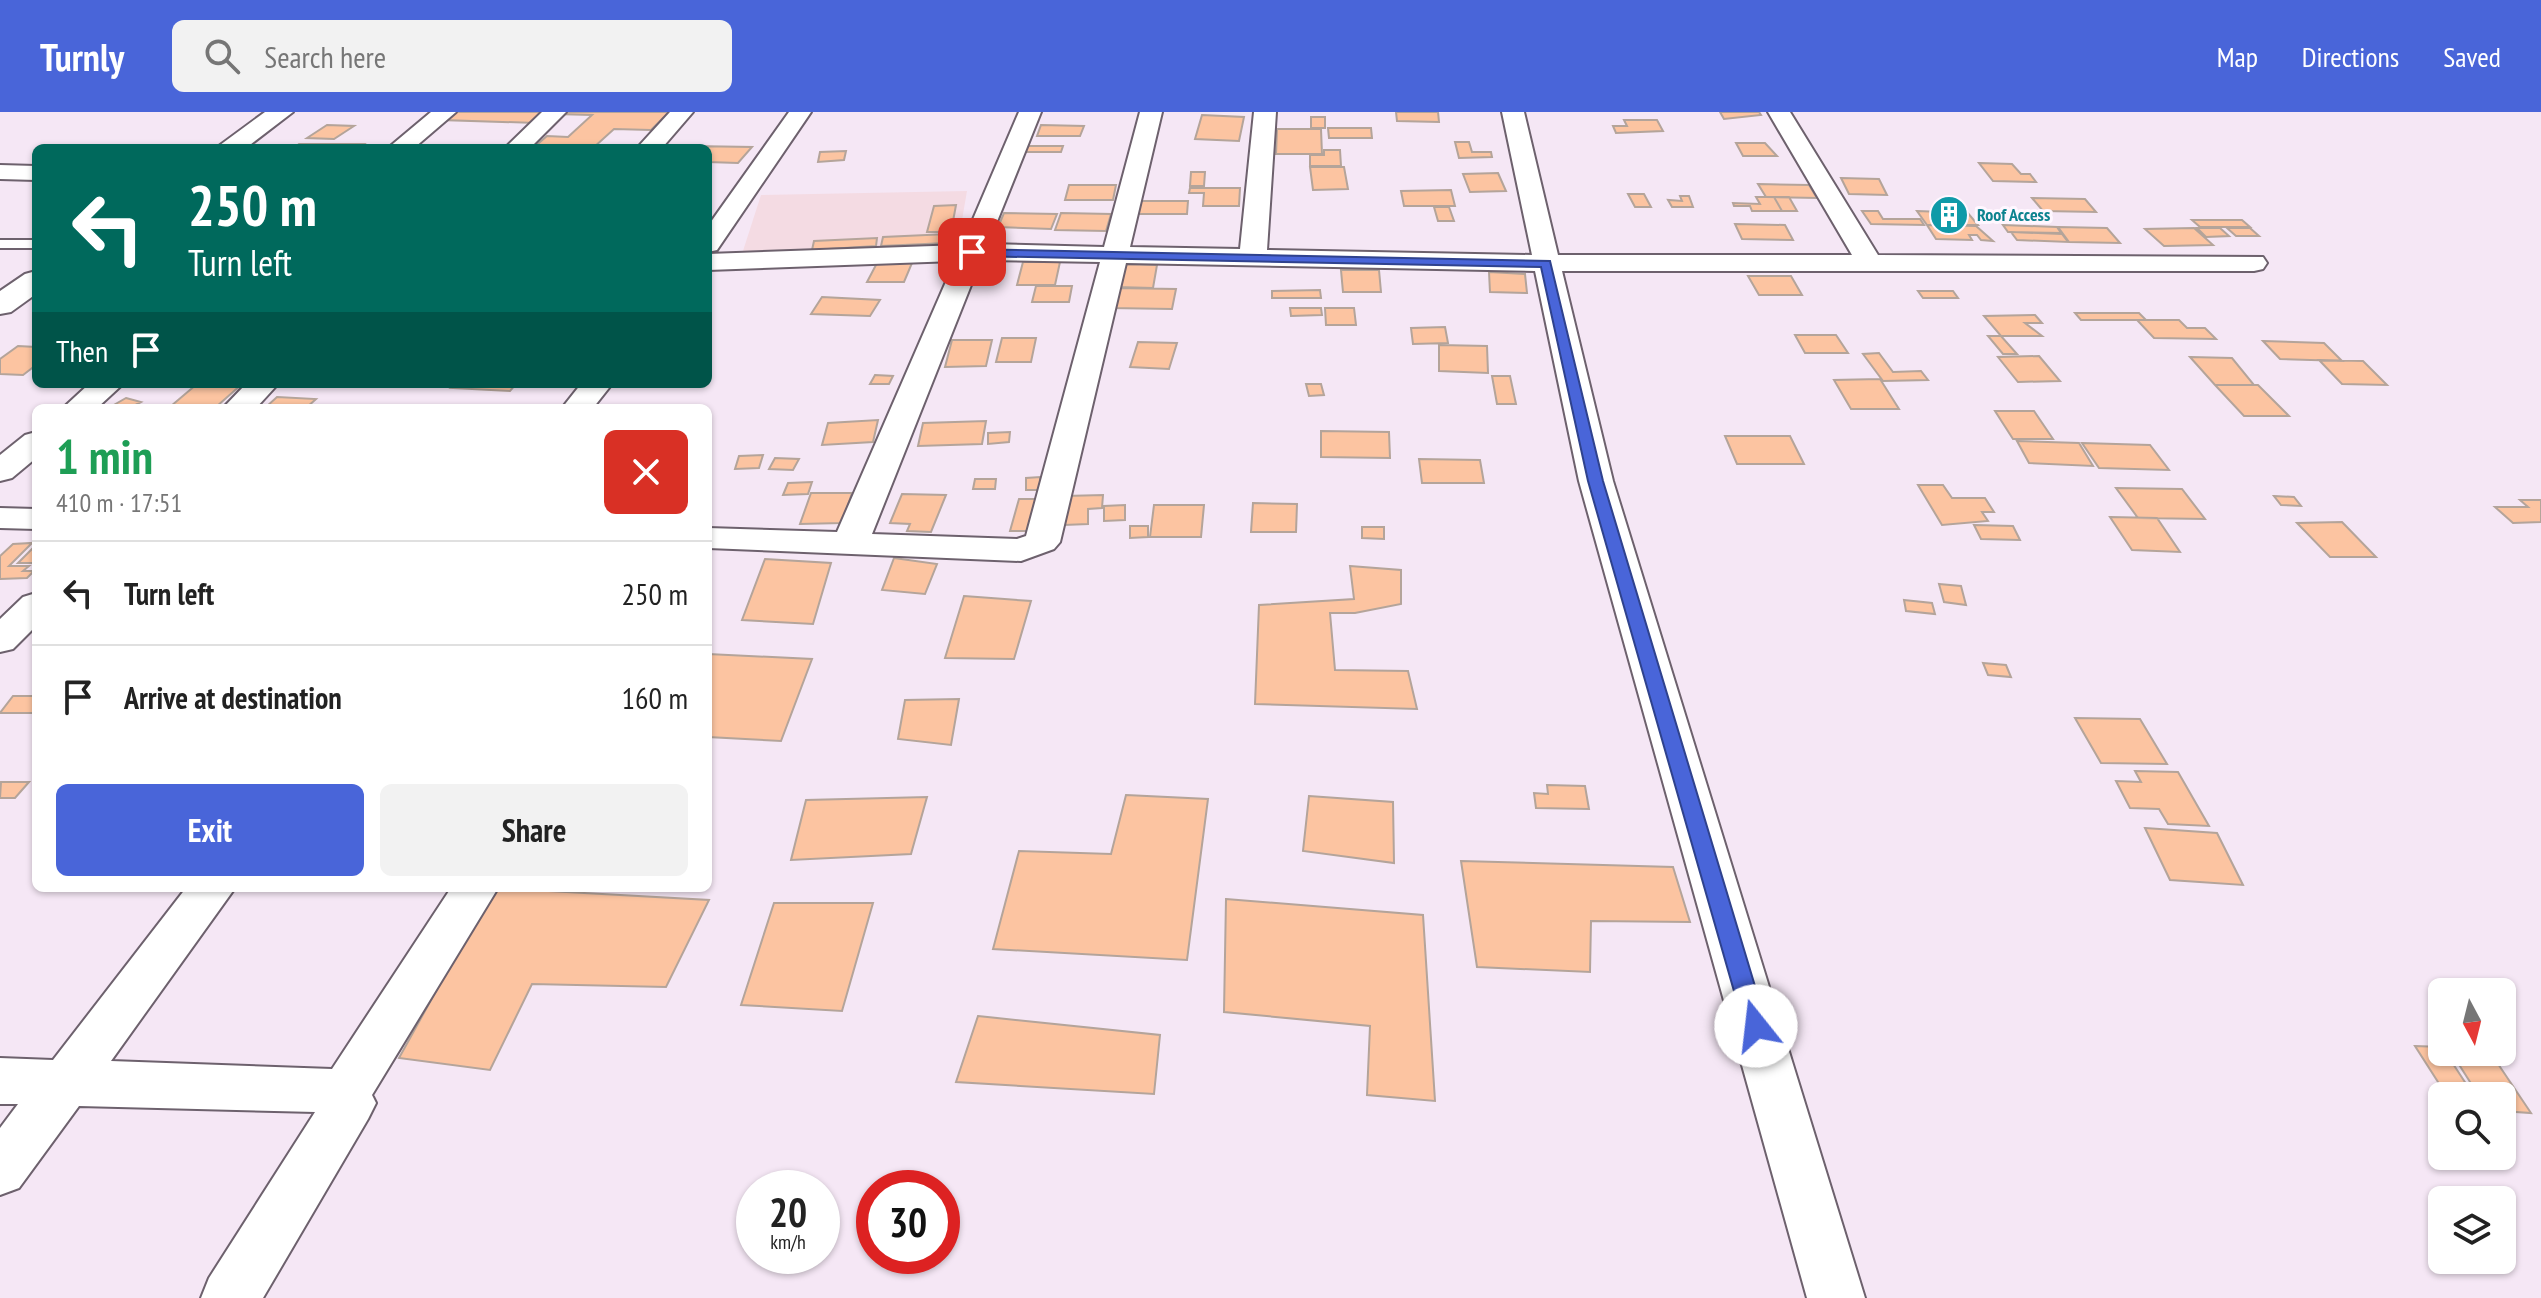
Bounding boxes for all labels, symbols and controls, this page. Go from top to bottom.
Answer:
search box [172,20,732,92]
text: Turnly [40,32,124,81]
icon: search [200,34,244,78]
text: Search here [264,37,386,76]
text: Map [2217,38,2258,75]
text: Directions [2302,38,2399,75]
text: Saved [2443,38,2501,75]
text: 250 m [188,169,317,241]
icon: left [56,176,160,280]
building icon: Roof Access [1928,194,1970,236]
place label: Roof Access [1977,203,2050,226]
pin [938,218,1006,286]
icon: arrive [950,230,994,274]
text: Turn left [188,239,292,286]
icon: arrive [124,328,168,372]
text: Then [56,331,108,370]
text: 1 min [56,425,153,487]
button: close [604,430,688,514]
text: 410 m · 17:51 [56,486,182,519]
icon: left [56,571,100,615]
text: Turn left [124,574,214,613]
text: 250 m [622,574,688,613]
icon: arrive [56,675,100,719]
text: Arrive at destination [124,678,342,717]
text: 160 m [622,678,688,717]
button: Exit [56,784,364,876]
button: Share [380,784,688,876]
north arrow [2428,978,2516,1066]
map controls [2428,978,2516,1274]
position arrow [1714,984,1798,1068]
button: search [2428,1082,2516,1170]
speed limit sign: 30 [856,1170,960,1274]
text: 20 [769,1186,807,1238]
button: layers [2428,1186,2516,1274]
text: km/h [770,1229,806,1255]

